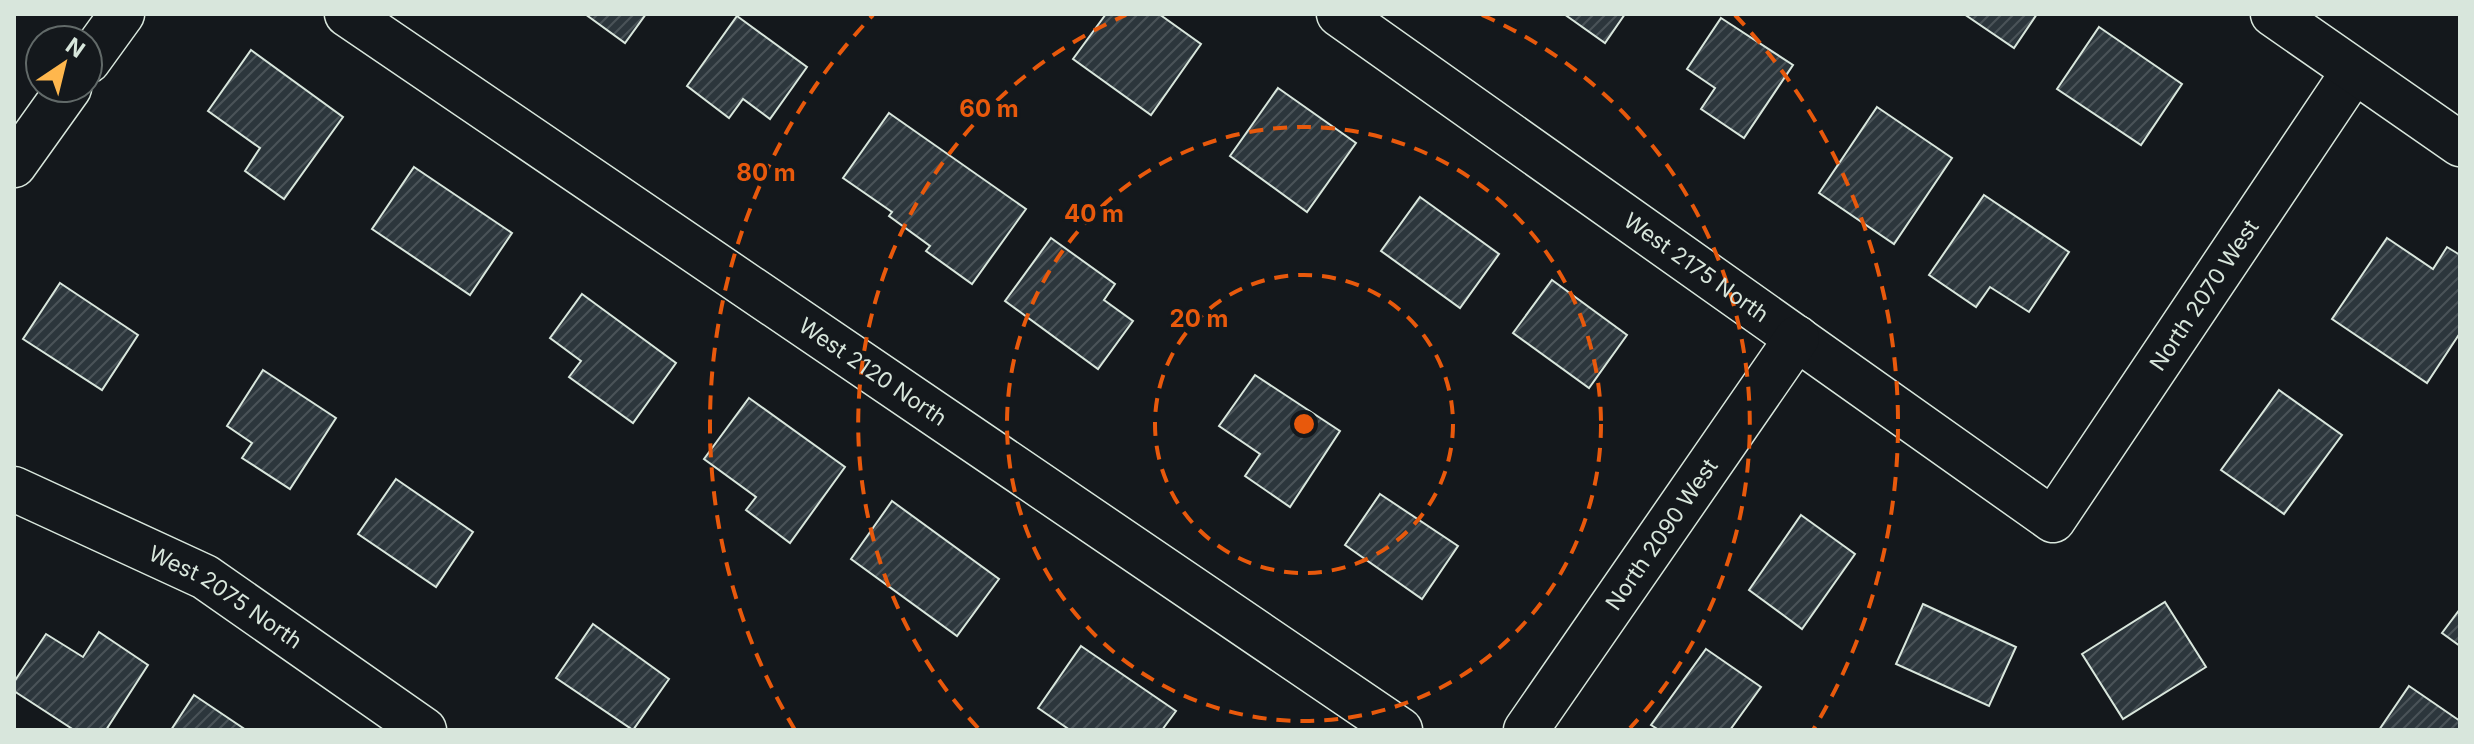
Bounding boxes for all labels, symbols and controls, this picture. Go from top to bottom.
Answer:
north arrow [24,24,104,104]
text: N [61,32,90,63]
text: 60 m [959,94,1019,123]
text: 80 m [736,158,796,187]
text: 40 m [1064,199,1124,228]
street label: West 2175 North [1619,207,1774,327]
street label: North 2070 West [2144,215,2264,375]
text: 20 m [1170,304,1228,333]
street label: West 2120 North [794,312,952,431]
centre of rings [1290,410,1318,438]
street label: North 2090 West [1600,454,1723,615]
street label: West 2075 North [145,540,307,654]

